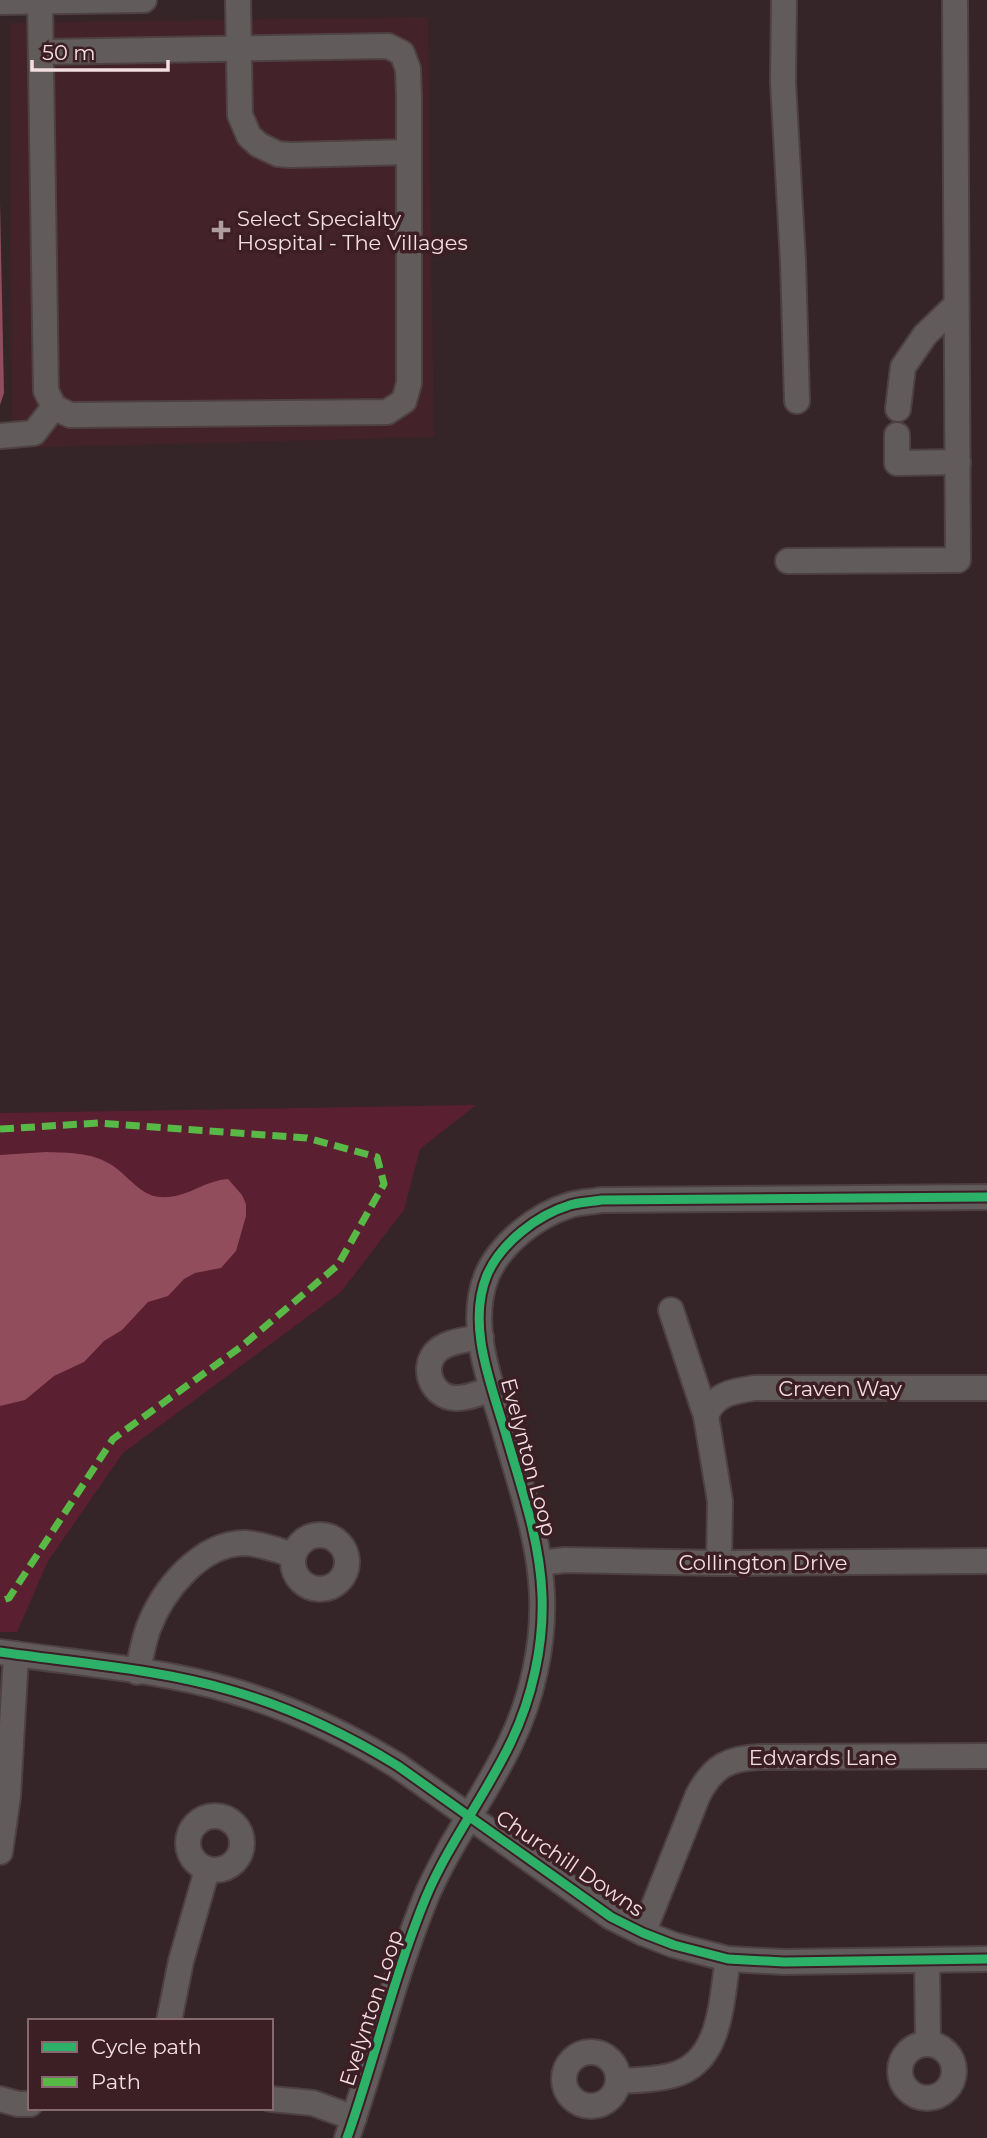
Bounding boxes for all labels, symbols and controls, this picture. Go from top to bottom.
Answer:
scale bar [32,28,168,72]
text: 50 m [42,40,96,65]
place label: Select Specialty Hospital - The Villages [237,206,468,255]
marker: Select Specialty Hospital - The Villages [211,220,231,240]
street label: Evelynton Loop [496,1375,562,1539]
street label: Craven Way [778,1376,902,1401]
street label: Collington Drive [678,1550,848,1575]
street label: Edwards Lane [749,1745,897,1770]
street label: Churchill Downs [491,1804,649,1922]
street label: Evelynton Loop [334,1927,408,2089]
legend [28,2019,273,2110]
text: Cycle path [91,2034,202,2059]
text: Path [91,2069,141,2094]

